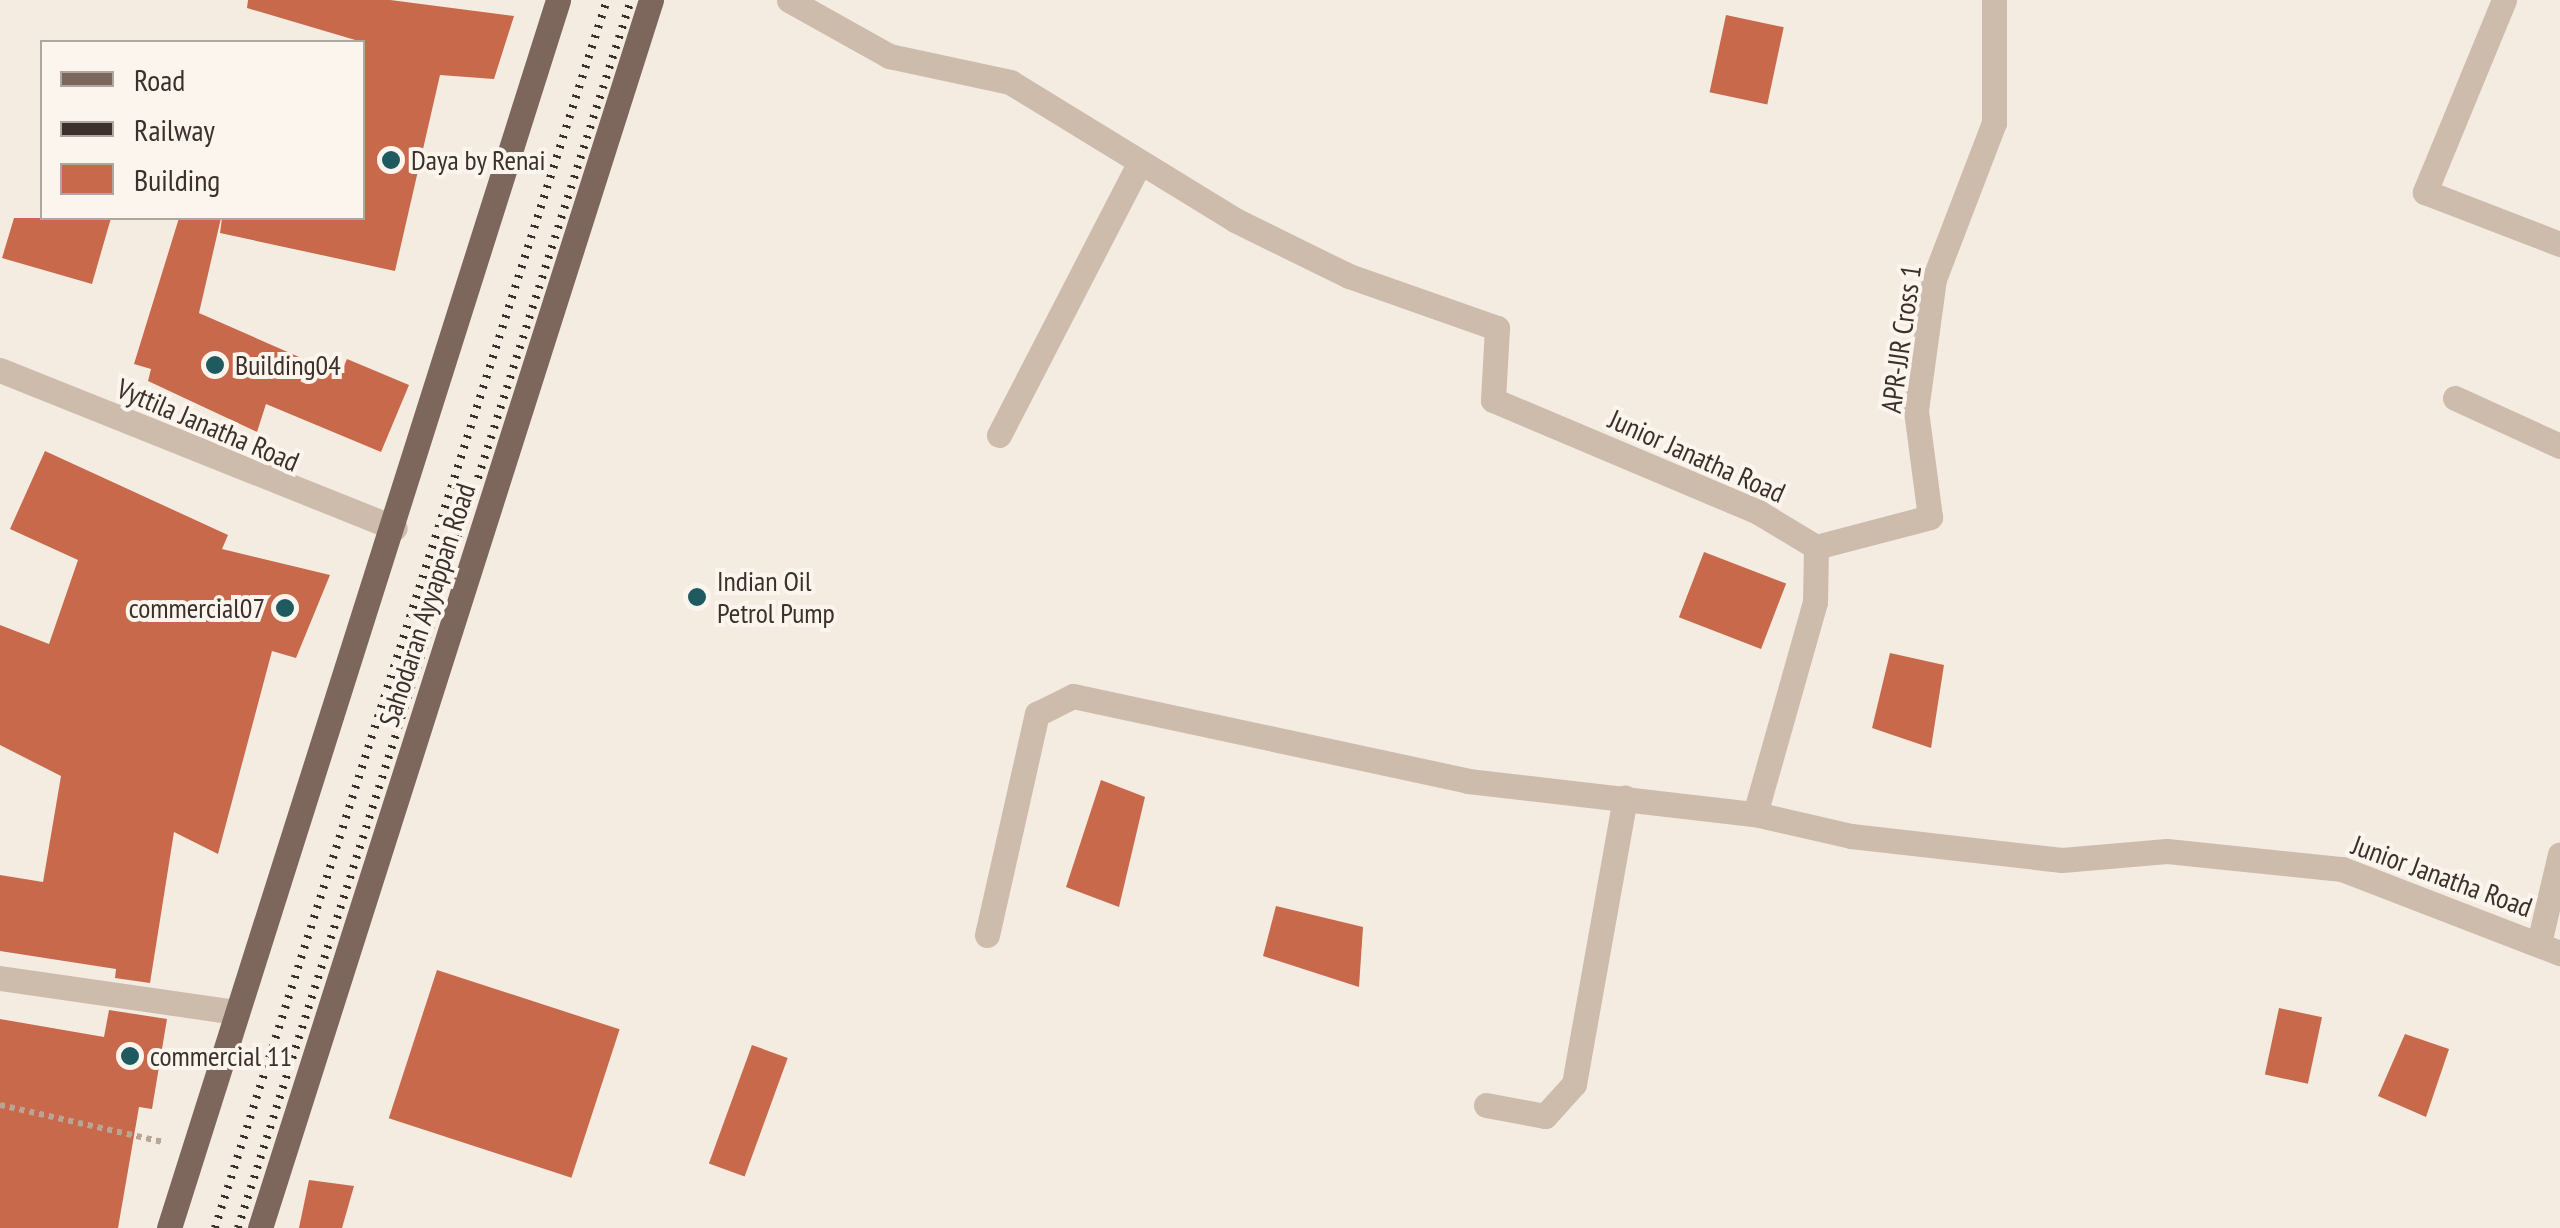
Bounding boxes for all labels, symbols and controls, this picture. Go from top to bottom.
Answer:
legend [40,40,365,220]
text: Road [134,60,185,99]
text: Railway [134,110,215,149]
place label: Daya by Renai [411,143,546,177]
marker: Daya by Renai [380,149,402,171]
text: Building [134,160,220,199]
street label: APR-JJR Cross 1 [1874,263,1928,415]
place label: Building04 [235,348,341,382]
marker: Building04 [204,354,226,376]
street label: Vyttila Janatha Road [112,372,304,478]
street label: Junior Janatha Road [1604,402,1790,510]
street label: Sahodaran Ayyappan Road [372,479,482,731]
place label: Indian Oil Petrol Pump [717,564,835,630]
marker: Indian Oil Petrol Pump [686,586,708,608]
place label: commercial07 [129,591,265,625]
marker: commercial07 [274,597,296,619]
street label: Junior Janatha Road [2347,828,2537,924]
place label: commercial 11 [150,1039,292,1073]
marker: commercial 11 [119,1045,141,1067]

